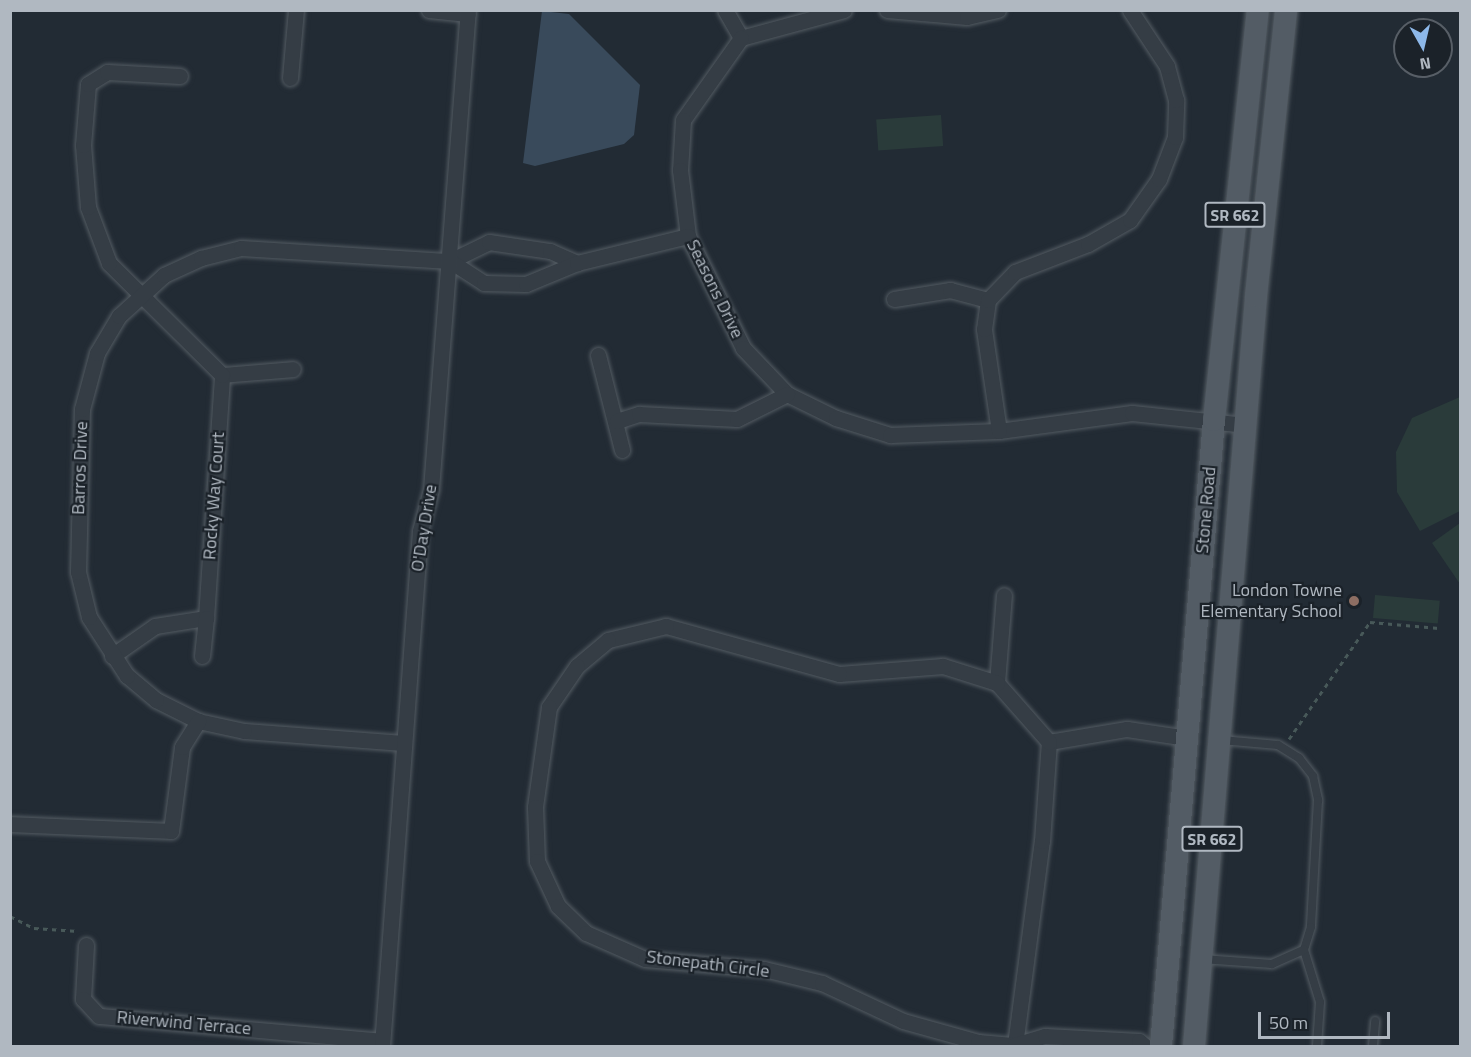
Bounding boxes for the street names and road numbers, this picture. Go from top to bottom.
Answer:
road number: SR 662 [1204,202,1266,228]
street label: Seasons Drive [682,236,748,342]
street label: Barros Drive [68,421,92,515]
street label: Rocky Way Court [199,431,229,561]
street label: Stone Road [1191,466,1221,554]
street label: O'Day Drive [406,483,442,573]
road number: SR 662 [1180,826,1244,852]
street label: Stonepath Circle [645,946,771,982]
street label: Riverwind Terrace [116,1006,252,1040]

